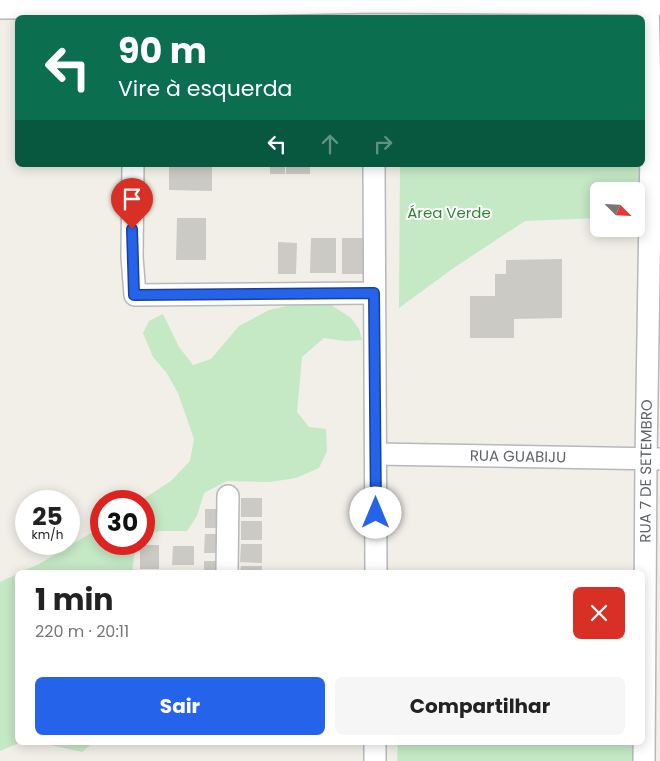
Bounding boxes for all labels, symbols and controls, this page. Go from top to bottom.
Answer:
text: 90 m [118,26,207,75]
icon: left [35,35,100,100]
text: Vire à esquerda [118,73,292,104]
icon: left [263,130,291,158]
icon: ahead [316,130,344,158]
icon: right [369,130,397,158]
pin [111,178,153,229]
north arrow [590,182,645,238]
map controls [590,182,645,237]
icon: arrive [118,185,146,213]
park label: Área Verde [407,202,491,223]
street label: RUA 7 DE SETEMBRO [634,399,657,543]
street label: RUA GUABIJU [470,445,566,467]
position arrow [349,486,401,538]
speed limit sign: 30 [90,490,155,555]
text: 25 [32,499,63,534]
text: km/h [32,526,63,543]
text: 1 min [35,578,113,621]
button: close [573,587,625,639]
text: 220 m · 20:11 [35,620,129,643]
button: Sair [35,677,325,735]
button: Compartilhar [335,677,625,735]

